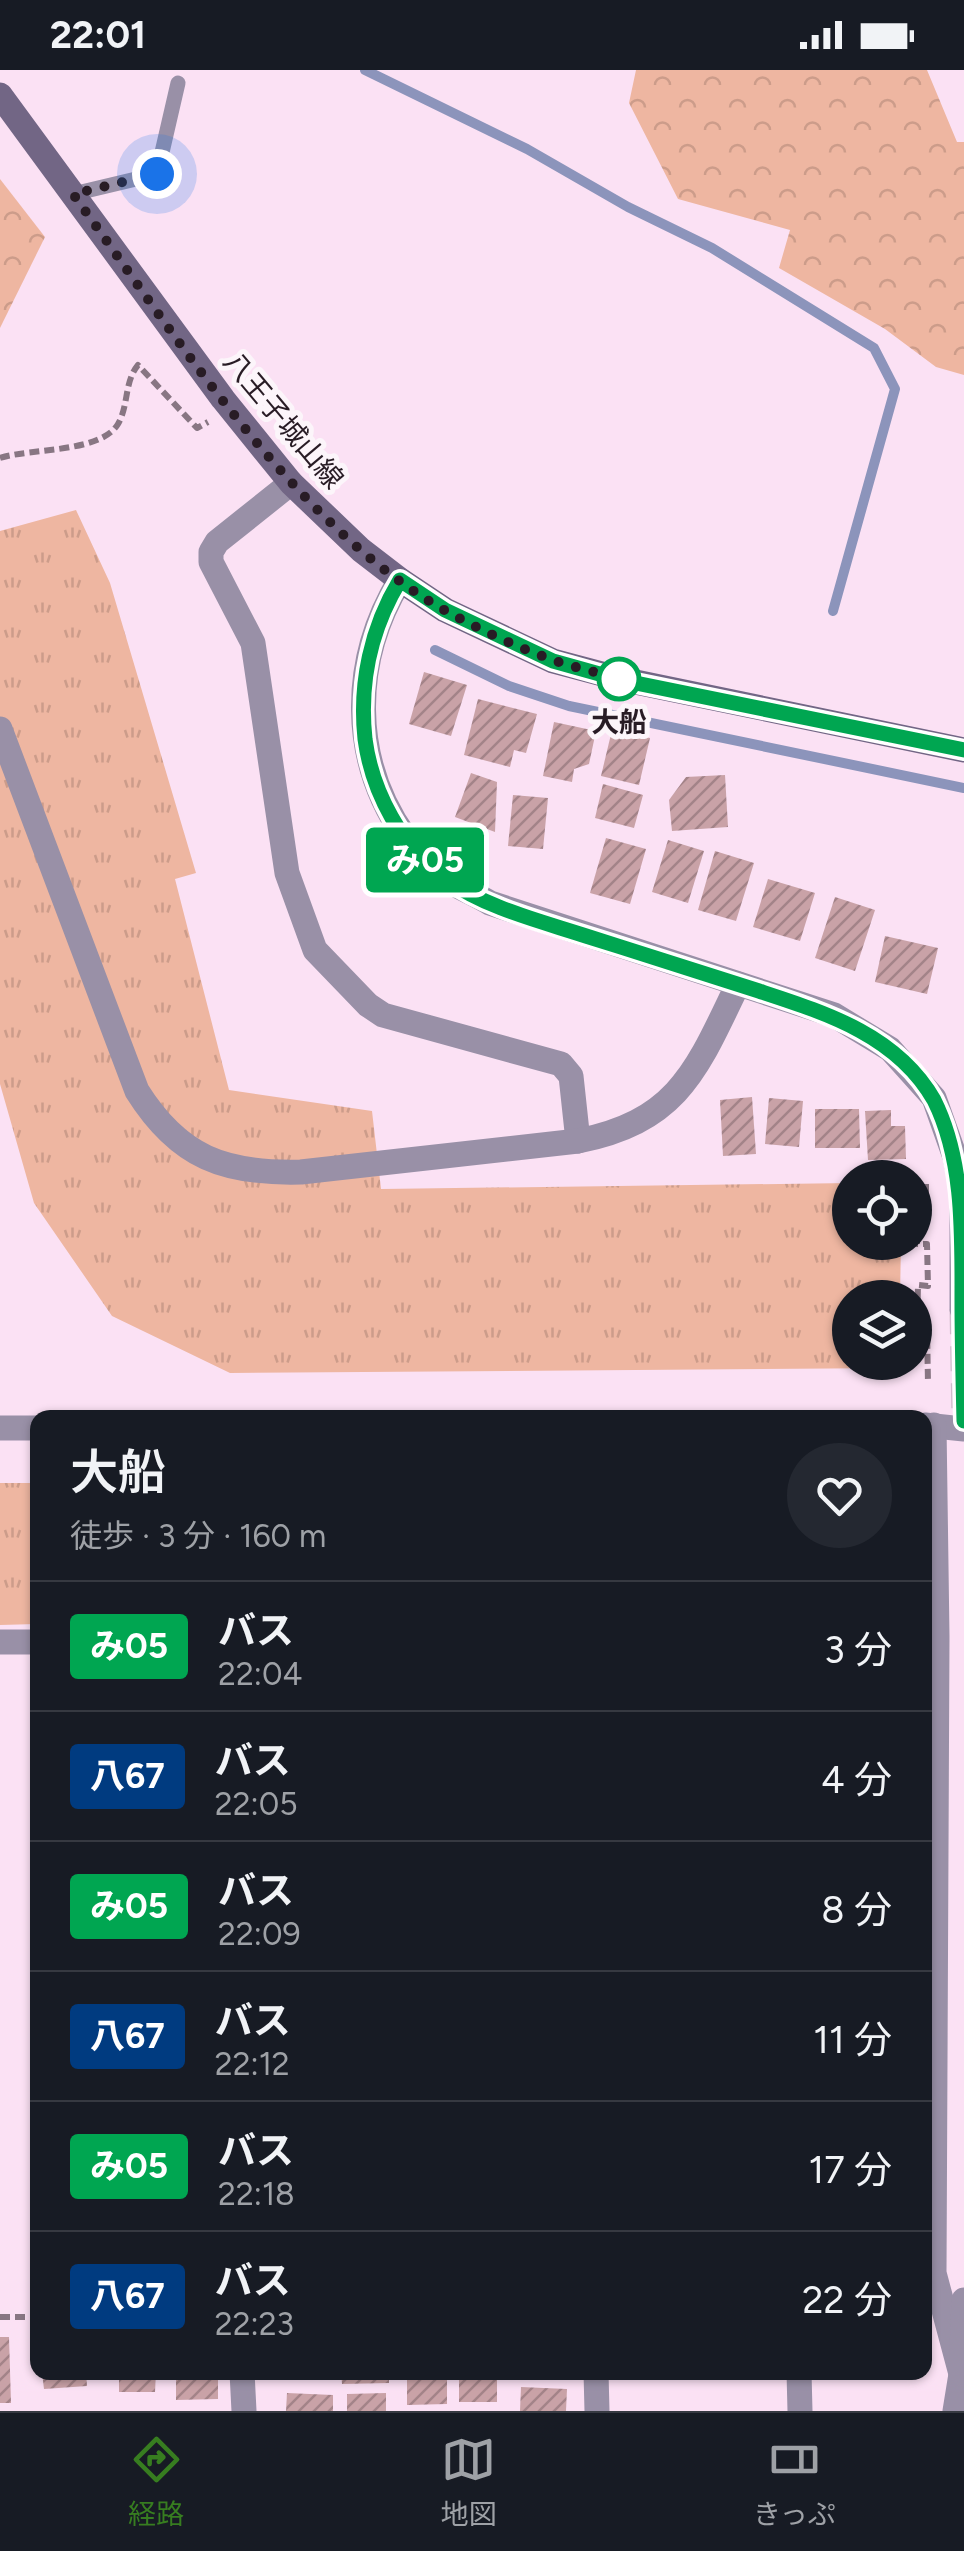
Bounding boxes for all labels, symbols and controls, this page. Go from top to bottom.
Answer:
text: 22:01 [50,12,146,58]
your location [132,149,182,199]
street label: 八王子城山線 [217,345,351,495]
marker: 大船 [598,658,640,700]
place label: 大船 [591,705,647,739]
line badge: み05 [368,828,482,892]
text: み05 [386,839,464,881]
map controls [832,1160,932,1380]
button: locate [832,1160,932,1260]
button: layers [832,1280,932,1380]
text: 大船 [70,1443,166,1501]
button: heart [787,1443,892,1548]
text: 徒歩 · 3 分 · 160 m [70,1517,326,1555]
text: バス [218,1608,294,1654]
text: み05 [90,1625,168,1667]
text: 3 分 [824,1627,892,1673]
text: 22:04 [218,1655,302,1693]
text: バス [215,1738,291,1784]
text: 八67 [90,1755,165,1797]
text: 4 分 [821,1757,892,1803]
text: 22:05 [215,1785,298,1823]
text: バス [218,1868,294,1914]
text: み05 [90,1885,168,1927]
text: 8 分 [821,1887,892,1933]
text: 22:09 [218,1915,301,1953]
text: バス [215,1998,291,2044]
text: 八67 [90,2015,165,2057]
text: 11 分 [813,2017,892,2063]
text: 22:12 [215,2045,290,2083]
text: バス [218,2128,294,2174]
text: み05 [90,2145,168,2187]
text: 17 分 [809,2147,892,2193]
text: 22:18 [218,2175,295,2213]
text: バス [215,2258,291,2304]
text: 八67 [90,2275,165,2317]
text: 22 分 [802,2277,892,2323]
text: 22:23 [215,2305,294,2343]
tab: 経路 [128,2432,184,2532]
tab: 地図 [441,2432,497,2532]
tab: きっぷ [753,2432,836,2532]

